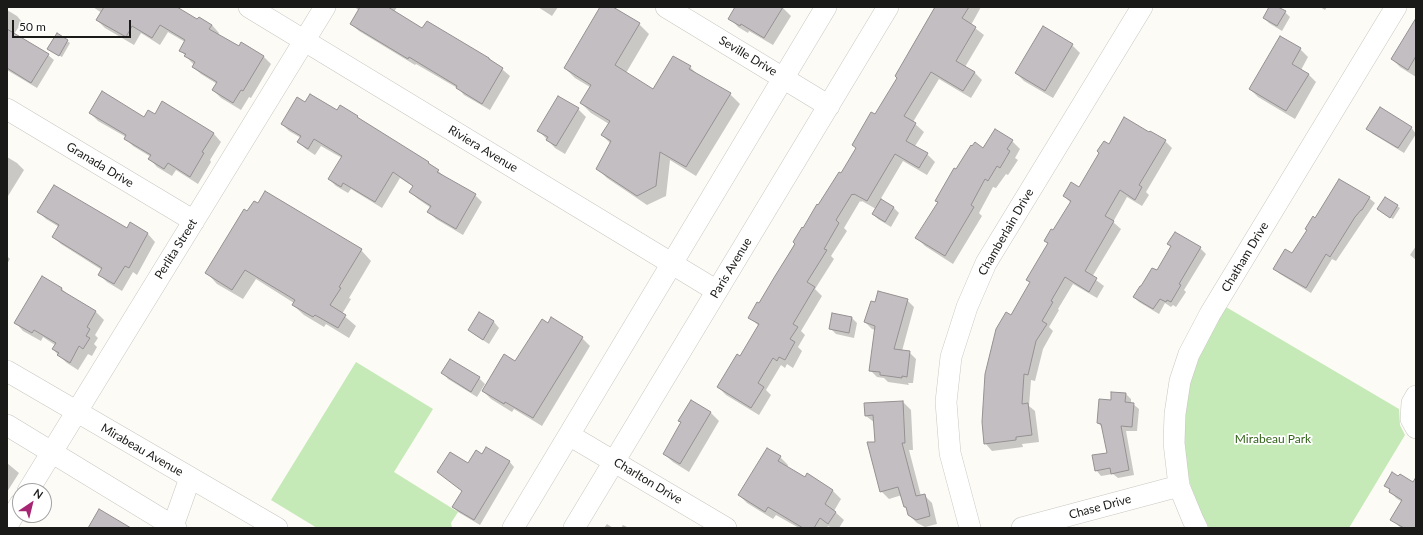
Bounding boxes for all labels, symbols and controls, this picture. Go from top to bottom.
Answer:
scale bar [14,12,133,38]
text: 50 m [19,19,46,34]
street label: Seville Drive [716,33,780,79]
street label: Riviera Avenue [446,123,520,175]
street label: Granada Drive [64,139,136,191]
street label: Chamberlain Drive [975,186,1037,278]
street label: Perlita Street [152,216,200,282]
street label: Chatham Drive [1218,219,1272,295]
street label: Paris Avenue [707,235,755,301]
street label: Mirabeau Avenue [98,421,186,479]
park label: Mirabeau Park [1235,432,1311,446]
street label: Charlton Drive [611,455,685,507]
north arrow [12,483,52,523]
text: N [31,486,46,501]
street label: Chase Drive [1067,492,1133,522]

